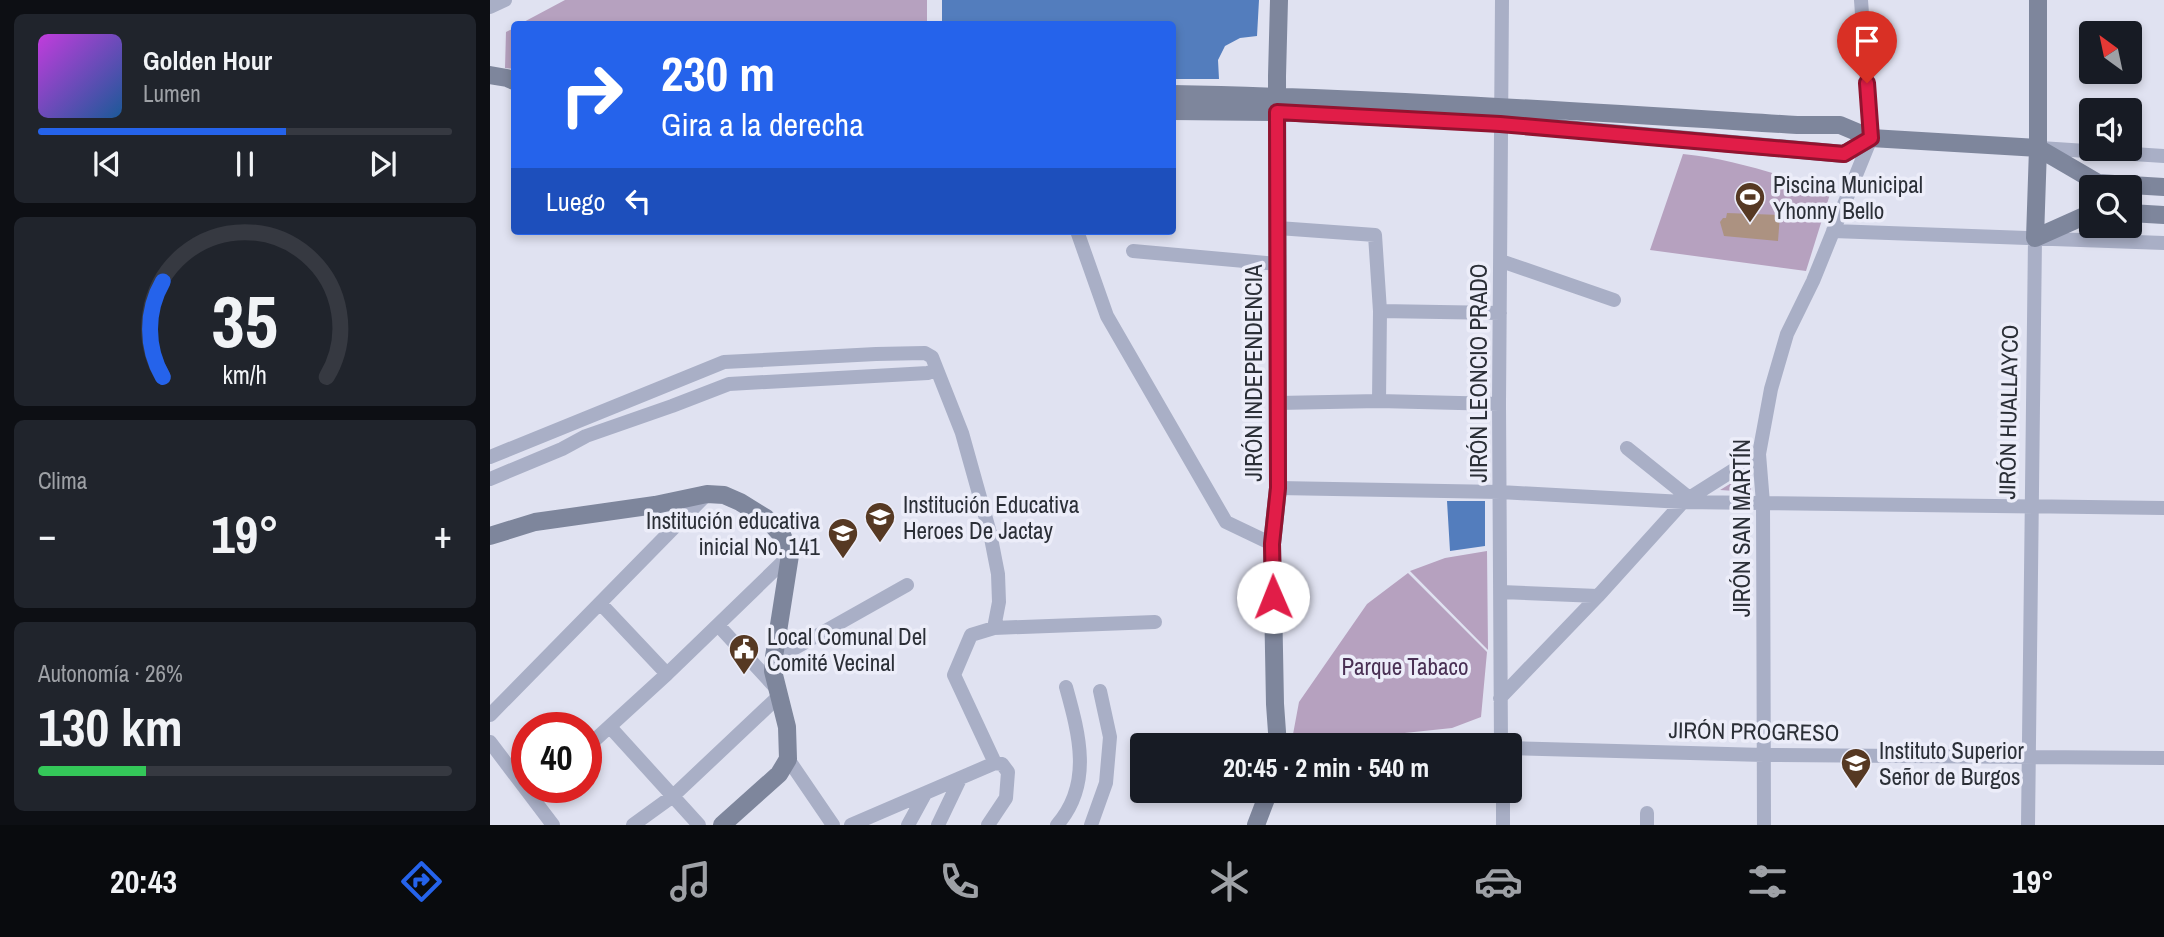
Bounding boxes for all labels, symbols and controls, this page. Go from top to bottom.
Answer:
pin [1837,11,1897,83]
north arrow [2079,21,2142,84]
map controls [2079,21,2142,238]
icon: arrive [1848,22,1886,60]
text: 230 m [661,40,775,106]
text: Golden Hour [143,43,272,78]
icon: right [546,49,637,140]
text: Lumen [143,78,201,109]
button: sound [2079,98,2142,161]
text: Gira a la derecha [661,103,864,146]
icon: previous [88,145,126,183]
icon: pause [226,145,264,183]
icon: next [364,145,402,183]
place label: Piscina Municipal Yhonny Bello [1773,169,1923,226]
button: search [2079,175,2142,238]
sports icon: Piscina Municipal Yhonny Bello [1733,180,1767,224]
icon: left [619,182,657,220]
text: Luego [546,184,605,219]
street label: JIRÓN LEONCIO PRADO [1463,263,1494,483]
street label: JIRÓN INDEPENDENCIA [1238,264,1269,481]
text: 35 [212,273,278,371]
street label: JIRÓN HUALLAYCO [1991,324,2025,500]
text: km/h [223,358,267,392]
street label: JIRÓN SAN MARTÍN [1726,439,1757,617]
text: Clima [38,465,87,496]
place label: Institución Educativa Heroes De Jactay [903,489,1080,546]
text: 19° [211,499,279,569]
school or university icon: Institución Educativa Heroes De Jactay [863,500,897,544]
place label: Institución educativa inicial No. 141 [646,505,821,562]
text: − [38,509,56,560]
text: + [434,509,452,560]
school or university icon: Institución educativa inicial No. 141 [826,516,860,560]
position arrow [1236,560,1310,634]
place label: Local Comunal Del Comité Vecinal [767,621,926,678]
public building icon: Local Comunal Del Comité Vecinal [727,632,761,676]
park label: Parque Tabaco [1342,651,1468,682]
text: Autonomía · 26% [38,658,183,689]
text: 130 km [38,692,183,762]
speed limit sign: 40 [511,712,602,803]
street label: JIRÓN PROGRESO [1668,714,1840,748]
place label: Instituto Superior Señor de Burgos [1879,735,2024,792]
school or university icon: Instituto Superior Señor de Burgos [1839,746,1873,790]
text: 20:45 · 2 min · 540 m [1223,750,1429,785]
icon: directions [397,857,446,906]
icon: music [666,857,715,906]
icon: phone [935,857,984,906]
icon: climate [1205,857,1254,906]
icon: car [1474,857,1523,906]
icon: filters [1743,857,1792,906]
text: 20:43 [110,860,177,903]
text: 19° [2012,860,2054,903]

